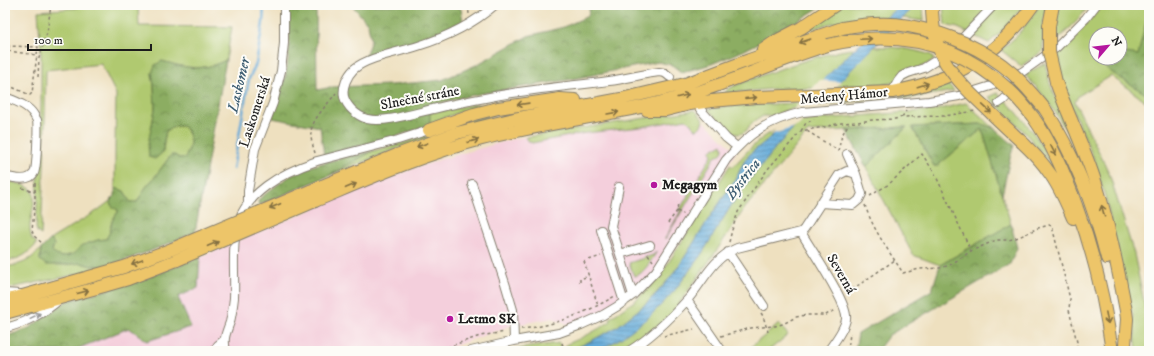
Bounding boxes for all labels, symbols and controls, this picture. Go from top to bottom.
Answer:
scale bar [28,26,151,52]
north arrow [1088,26,1128,66]
text: 100 m [34,33,63,48]
one-way arrow [859,35,872,42]
text: N [1108,35,1124,49]
one-way arrow [799,37,811,45]
water label: Laskomer [223,54,255,115]
street label: Laskomerská [235,74,275,150]
street label: Slnečné stráne [379,81,461,114]
one-way arrow [917,81,930,88]
street label: Medený Hámor [799,83,889,109]
one-way arrow [676,92,689,99]
one-way arrow [744,94,757,101]
one-way arrow [517,100,530,108]
one-way arrow [982,105,992,114]
one-way arrow [606,109,619,117]
one-way arrow [466,137,479,144]
one-way arrow [417,142,429,150]
one-way arrow [1050,144,1058,156]
water label: Bystrica [721,155,765,204]
place label: Megagym [662,176,718,194]
marker: Megagym [649,180,659,190]
one-way arrow [345,182,357,190]
one-way arrow [269,202,281,210]
one-way arrow [1099,204,1107,217]
one-way arrow [207,240,219,248]
street label: Severná [822,251,860,297]
one-way arrow [131,259,143,267]
one-way arrow [76,288,89,295]
place label: Letmo SK [458,310,517,328]
one-way arrow [1103,311,1111,324]
one-way arrow [29,312,41,319]
marker: Letmo SK [445,314,455,324]

